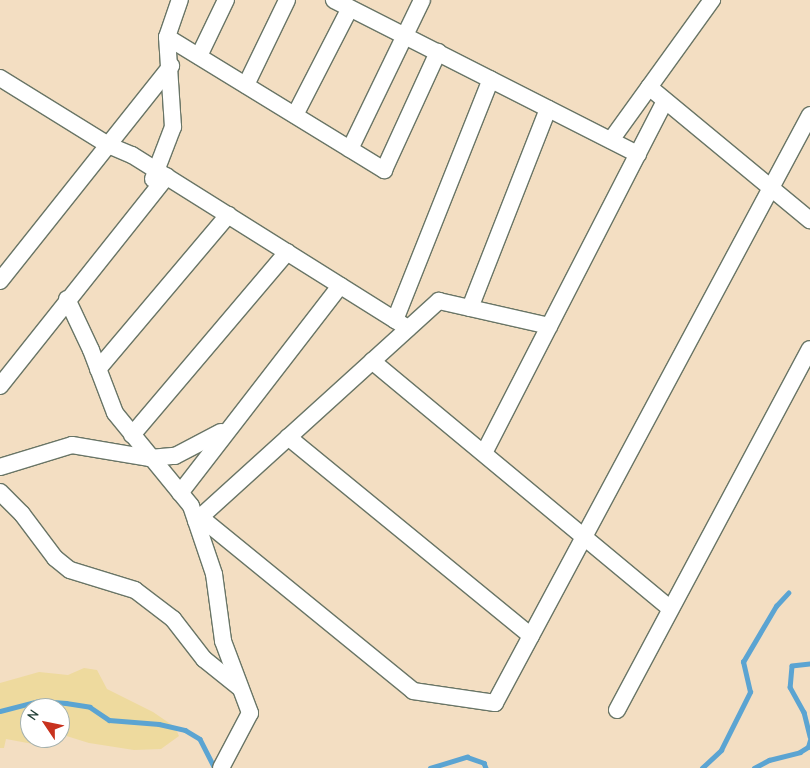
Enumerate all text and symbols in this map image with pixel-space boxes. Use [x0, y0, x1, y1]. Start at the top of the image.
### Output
north arrow [20, 698, 70, 748]
text: N [23, 706, 43, 723]

